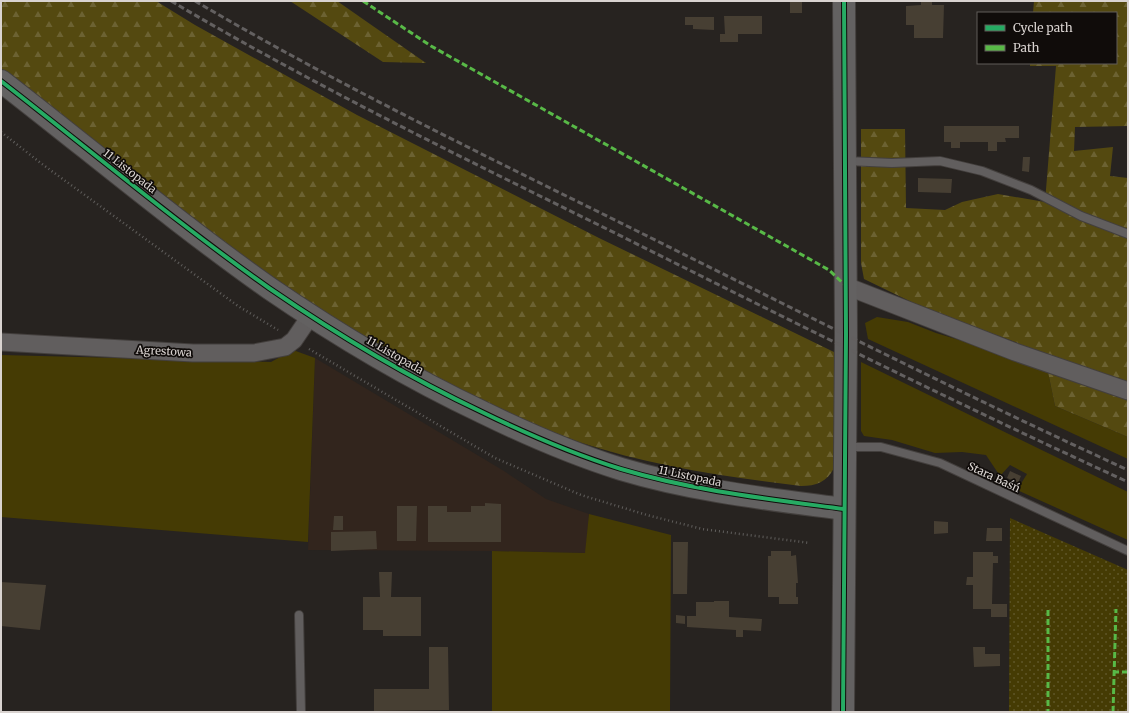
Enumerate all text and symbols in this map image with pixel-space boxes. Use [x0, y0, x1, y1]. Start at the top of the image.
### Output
legend [977, 12, 1117, 64]
text: Cycle path [1013, 20, 1073, 35]
text: Path [1013, 40, 1039, 55]
street label: 11 Listopada [101, 146, 160, 196]
street label: 11 Listopada [364, 333, 426, 377]
street label: Agrestowa [135, 342, 192, 359]
street label: Stara Baśń [966, 459, 1023, 496]
street label: 11 Listopada [657, 463, 723, 490]

